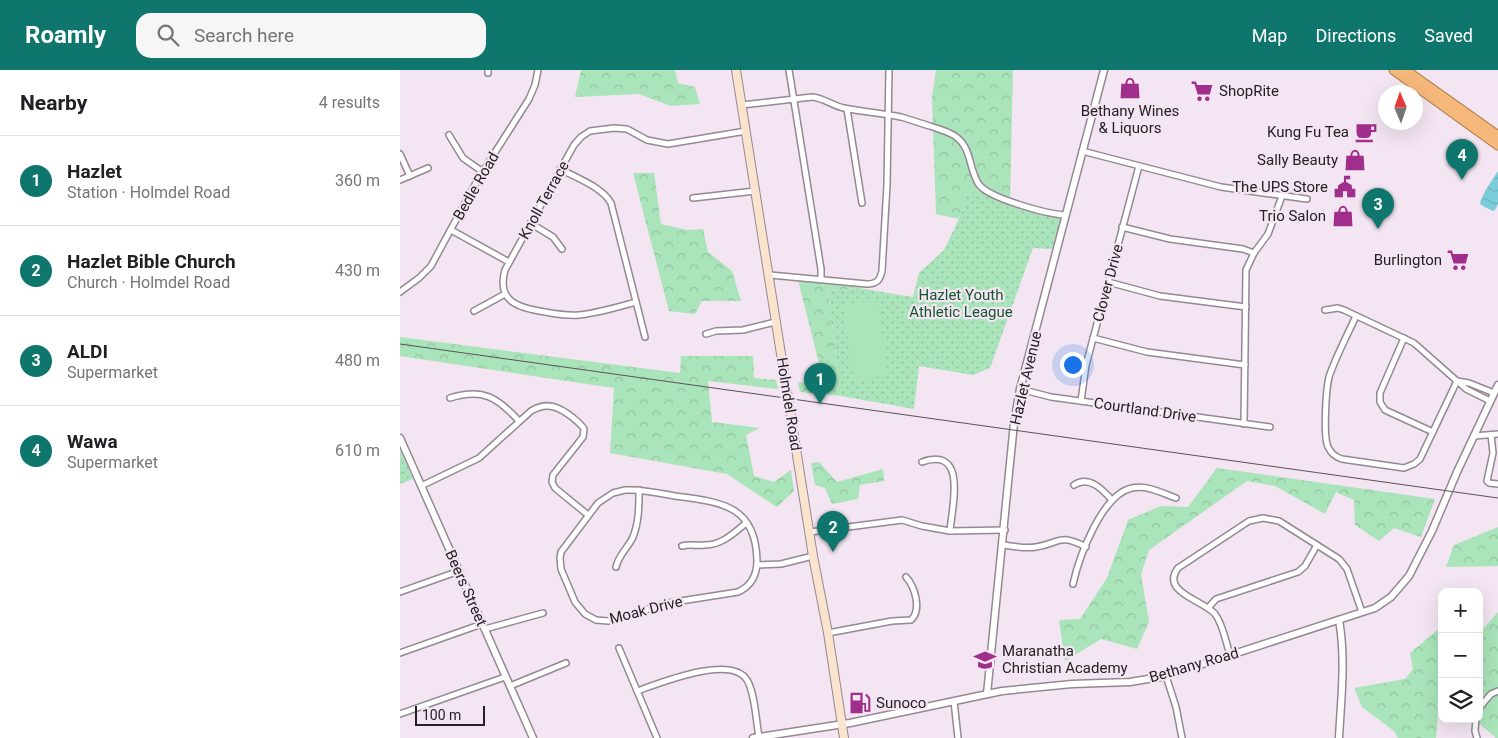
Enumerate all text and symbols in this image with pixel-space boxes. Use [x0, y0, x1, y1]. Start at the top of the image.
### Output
search box [136, 13, 486, 58]
text: Roamly [25, 21, 106, 49]
icon: search [154, 21, 182, 49]
text: Search here [194, 24, 294, 47]
text: Map [1252, 25, 1287, 46]
text: Directions [1315, 25, 1396, 46]
text: Saved [1424, 25, 1473, 46]
shop icon: Bethany Wines & Liquors [1117, 75, 1143, 101]
supermarket icon: ShopRite [1189, 78, 1215, 104]
place label: ShopRite [1219, 82, 1279, 100]
north arrow [1378, 85, 1423, 130]
text: Nearby [20, 91, 87, 115]
text: 4 results [319, 93, 380, 112]
place label: Bethany Wines & Liquors [1081, 102, 1179, 137]
cafe icon: Kung Fu Tea [1353, 119, 1379, 145]
place label: Kung Fu Tea [1267, 123, 1349, 141]
pin: 4 [1446, 139, 1478, 180]
shop icon: Sally Beauty [1342, 147, 1368, 173]
street label: Bedle Road [449, 149, 503, 223]
place label: Sally Beauty [1257, 151, 1338, 169]
street label: Knoll Terrace [515, 158, 573, 242]
text: Hazlet [67, 160, 122, 183]
text: 1 [31, 171, 41, 190]
text: 360 m [335, 171, 380, 190]
public building icon: The UPS Store [1332, 174, 1358, 200]
place label: The UPS Store [1232, 178, 1328, 196]
text: Station · Holmdel Road [67, 183, 230, 202]
pin: 3 [1362, 188, 1394, 229]
shop icon: Trio Salon [1330, 203, 1356, 229]
place label: Trio Salon [1259, 207, 1326, 225]
street label: Clover Drive [1089, 242, 1127, 324]
supermarket icon: Burlington [1445, 247, 1471, 273]
text: Hazlet Bible Church [67, 250, 236, 273]
place label: Burlington [1374, 251, 1442, 269]
text: 2 [31, 261, 41, 280]
text: 430 m [335, 261, 380, 280]
text: Church · Holmdel Road [67, 273, 230, 292]
park label: Hazlet Youth Athletic League [909, 286, 1013, 321]
street label: Hazlet Avenue [1006, 329, 1046, 427]
text: ALDI [67, 340, 108, 363]
text: 3 [31, 351, 41, 370]
text: 480 m [335, 351, 380, 370]
your location [1060, 352, 1086, 378]
street label: Holmdel Road [773, 356, 805, 452]
text: Supermarket [67, 363, 158, 382]
pin: 1 [804, 363, 836, 404]
street label: Courtland Drive [1093, 394, 1197, 426]
text: Wawa [67, 430, 118, 453]
text: 4 [31, 441, 41, 460]
text: 610 m [335, 441, 380, 460]
text: Supermarket [67, 453, 158, 472]
pin: 2 [817, 511, 849, 552]
street label: Beers Street [441, 547, 491, 629]
map controls [1438, 588, 1483, 723]
button: + [1438, 588, 1483, 633]
street label: Moak Drive [608, 592, 685, 628]
button: − [1438, 633, 1483, 678]
place label: Maranatha Christian Academy [1002, 642, 1128, 677]
street label: Bethany Road [1147, 644, 1241, 686]
school or university icon: Maranatha Christian Academy [972, 647, 998, 673]
button: layers [1438, 678, 1483, 723]
fuel station icon: Sunoco [847, 690, 873, 716]
place label: Sunoco [876, 694, 926, 712]
scale bar [415, 703, 485, 726]
text: 100 m [422, 707, 461, 723]

